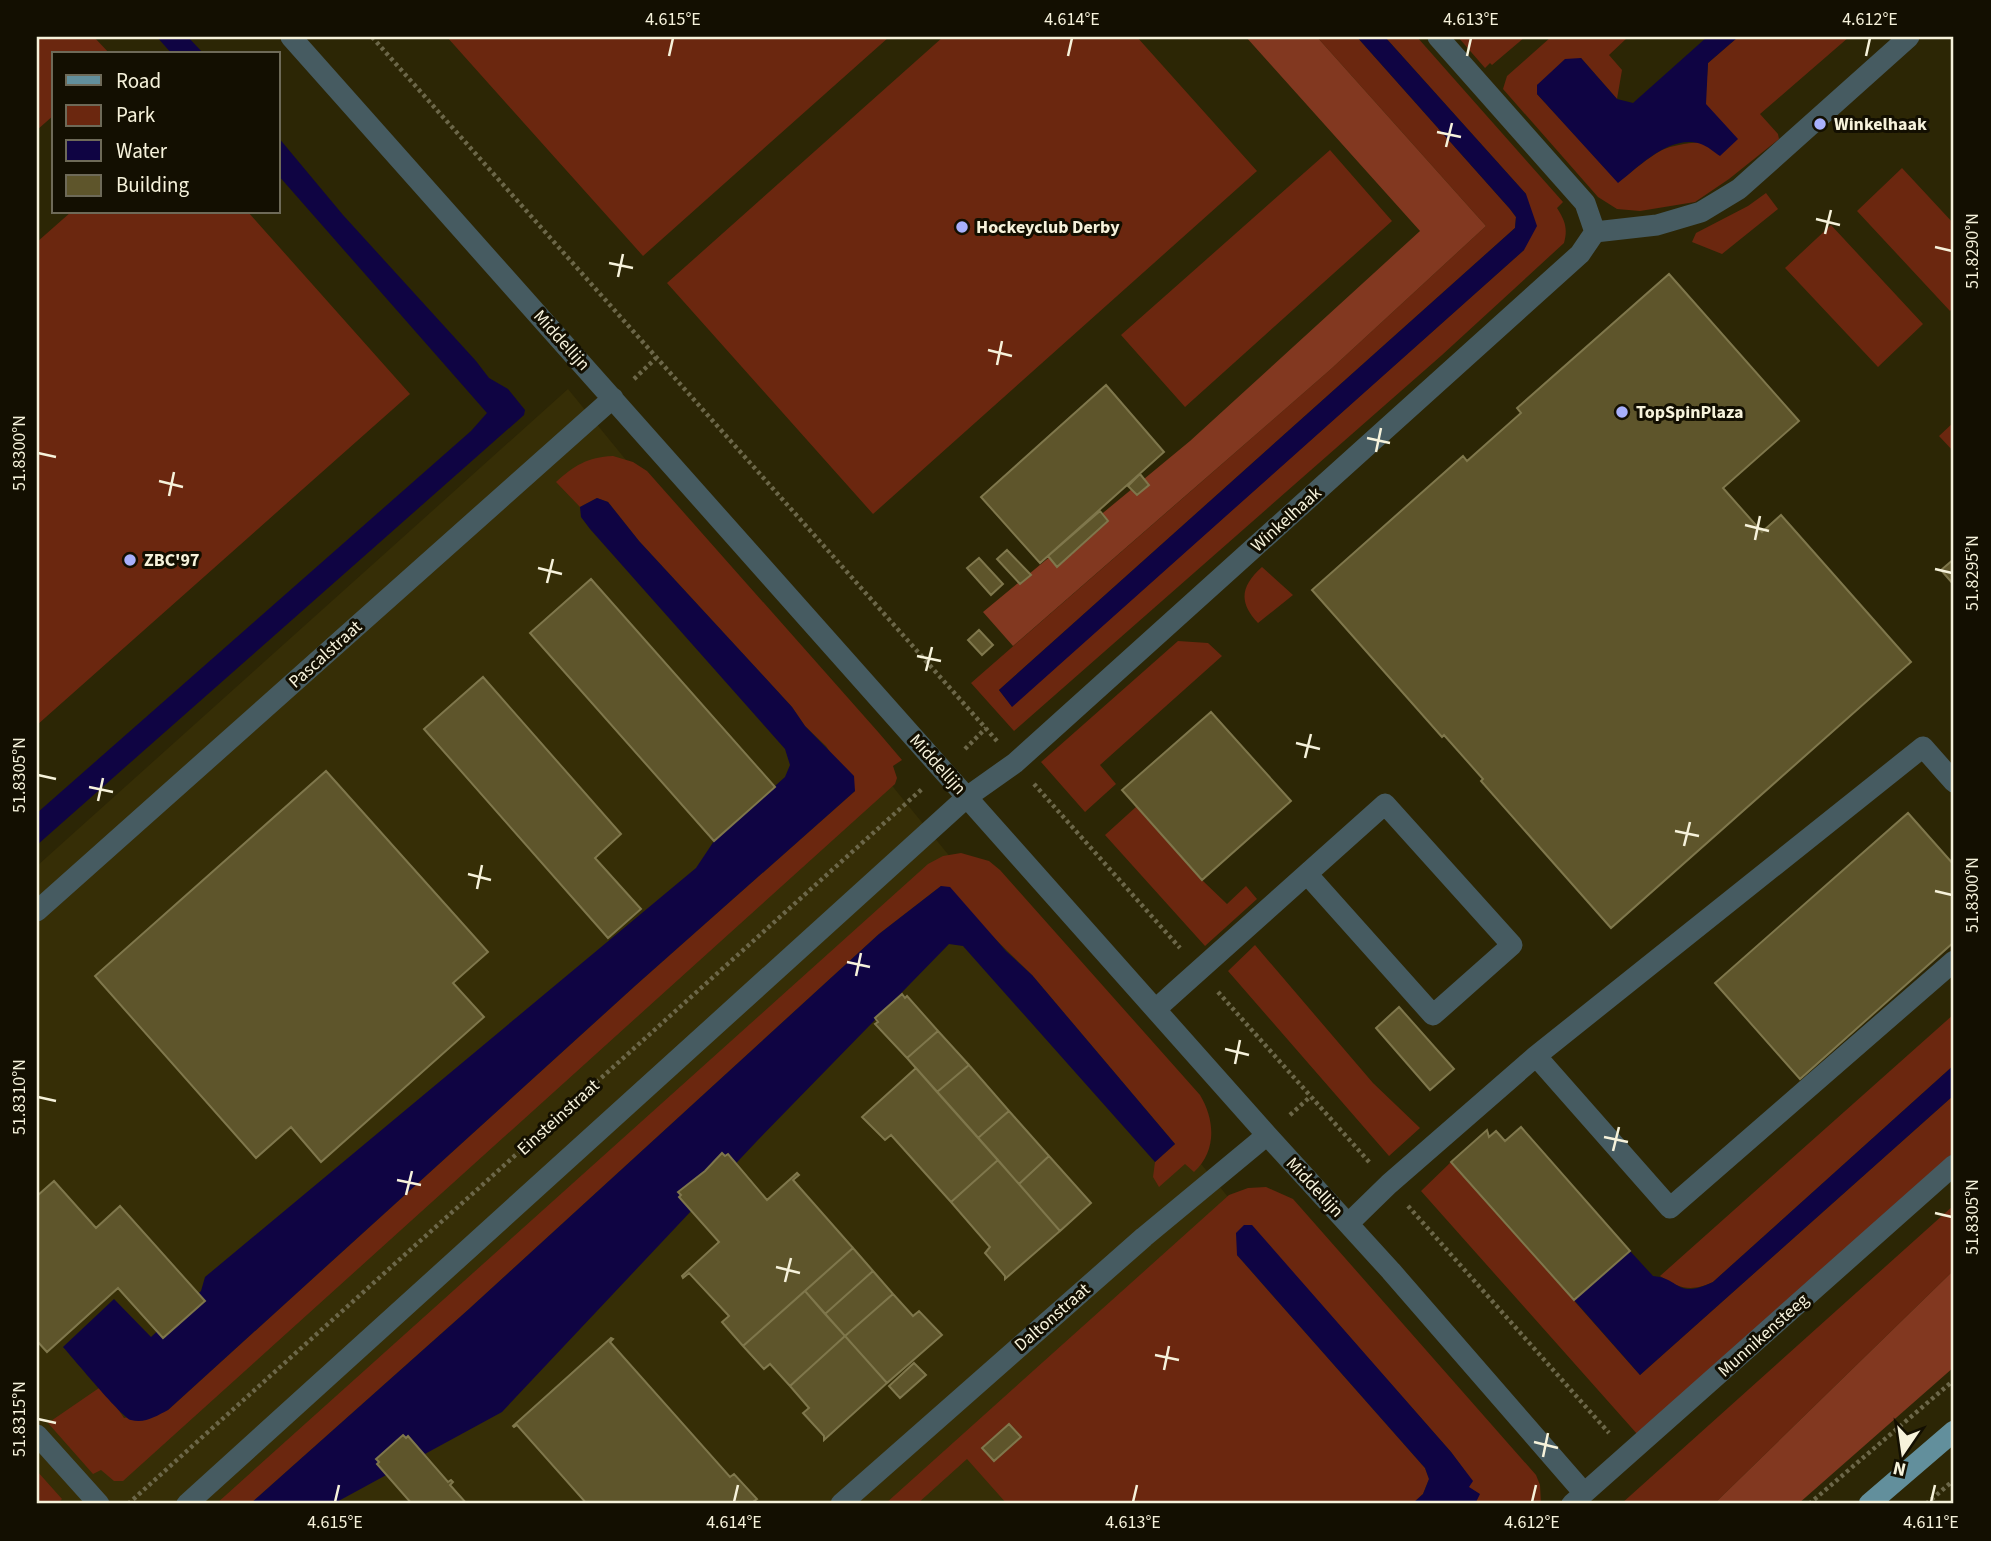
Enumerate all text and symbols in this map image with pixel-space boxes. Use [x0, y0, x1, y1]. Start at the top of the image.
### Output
text: 4.615°E [645, 7, 701, 32]
text: 4.614°E [1044, 7, 1100, 32]
text: 4.613°E [1443, 7, 1499, 32]
text: 4.612°E [1842, 7, 1898, 32]
legend [52, 52, 280, 214]
text: Road [116, 66, 161, 96]
text: Park [116, 100, 156, 130]
place label: Winkelhaak [1834, 112, 1927, 137]
marker: Winkelhaak [1812, 116, 1828, 132]
text: Water [116, 136, 168, 166]
text: Building [116, 170, 190, 200]
text: 51.8290°N [1960, 213, 1985, 289]
place label: Hockeyclub Derby [976, 215, 1120, 240]
marker: Hockeyclub Derby [954, 219, 970, 235]
street label: Middellijn [527, 304, 596, 376]
place label: TopSpinPlaza [1636, 400, 1743, 425]
marker: TopSpinPlaza [1614, 404, 1630, 420]
text: 51.8300°N [7, 415, 32, 491]
street label: Winkelhaak [1246, 481, 1327, 558]
text: 51.8295°N [1960, 535, 1985, 611]
place label: ZBC'97 [144, 548, 200, 573]
marker: ZBC'97 [122, 552, 138, 568]
street label: Pascalstraat [283, 615, 367, 694]
street label: Middellijn [903, 728, 972, 800]
text: 51.8305°N [7, 737, 32, 813]
text: 51.8300°N [1960, 857, 1985, 933]
text: 51.8310°N [7, 1059, 32, 1135]
street label: Einsteinstraat [512, 1074, 605, 1161]
street label: Middellijn [1280, 1152, 1349, 1223]
text: 51.8305°N [1960, 1179, 1985, 1255]
street label: Daltonstraat [1009, 1277, 1096, 1357]
street label: Munnikensteeg [1713, 1288, 1814, 1383]
text: 51.8315°N [7, 1381, 32, 1457]
north arrow [1868, 1418, 1938, 1488]
text: N [1890, 1454, 1909, 1483]
text: 4.615°E [307, 1510, 363, 1535]
text: 4.614°E [706, 1510, 762, 1535]
text: 4.613°E [1105, 1510, 1161, 1535]
text: 4.612°E [1504, 1510, 1560, 1535]
text: 4.611°E [1903, 1510, 1959, 1535]

